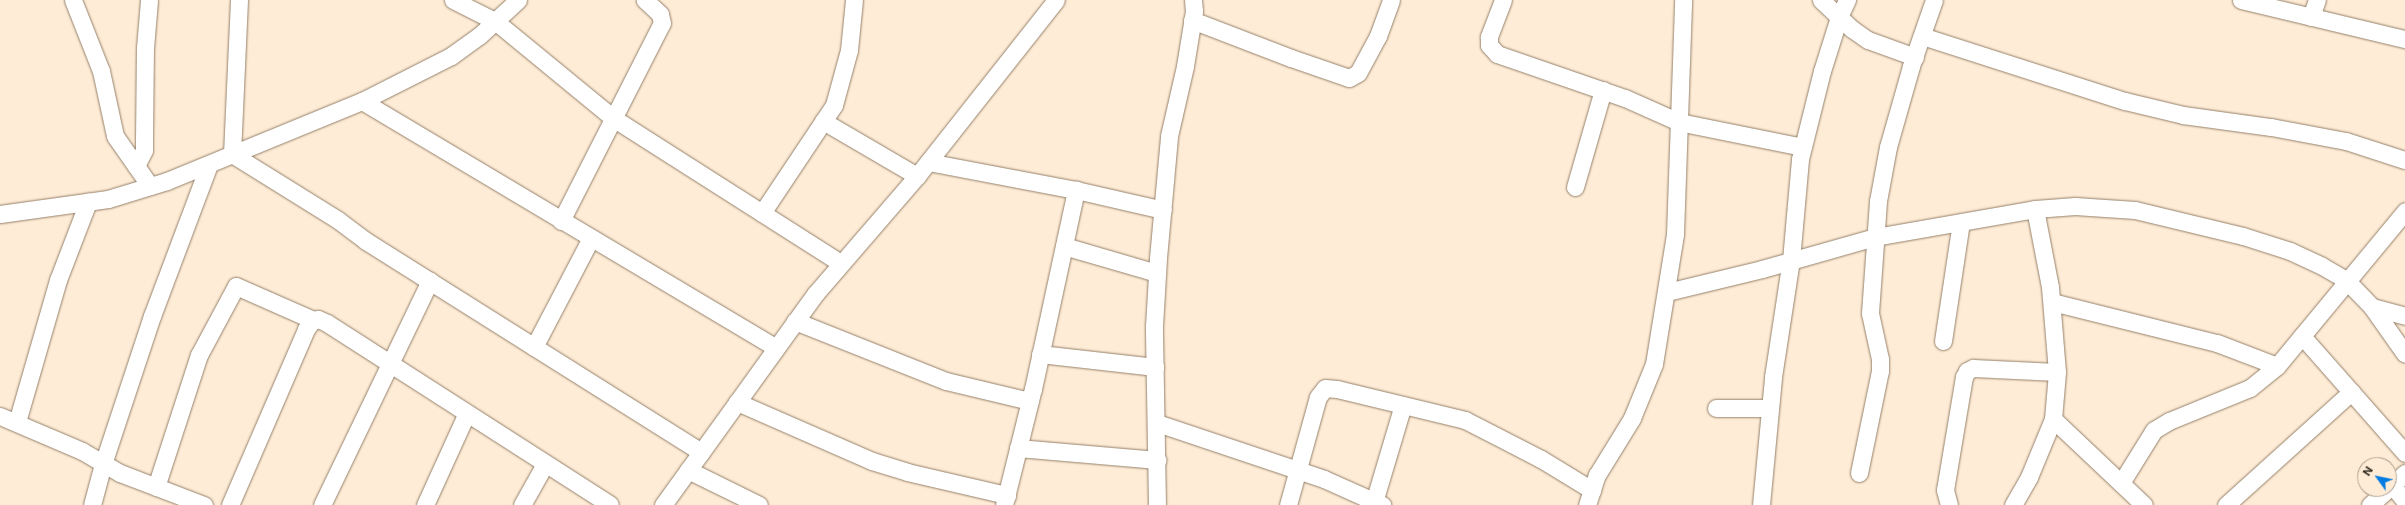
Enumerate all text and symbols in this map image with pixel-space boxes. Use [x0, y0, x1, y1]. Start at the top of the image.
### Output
north arrow [2357, 457, 2397, 497]
text: N [2360, 464, 2376, 478]

